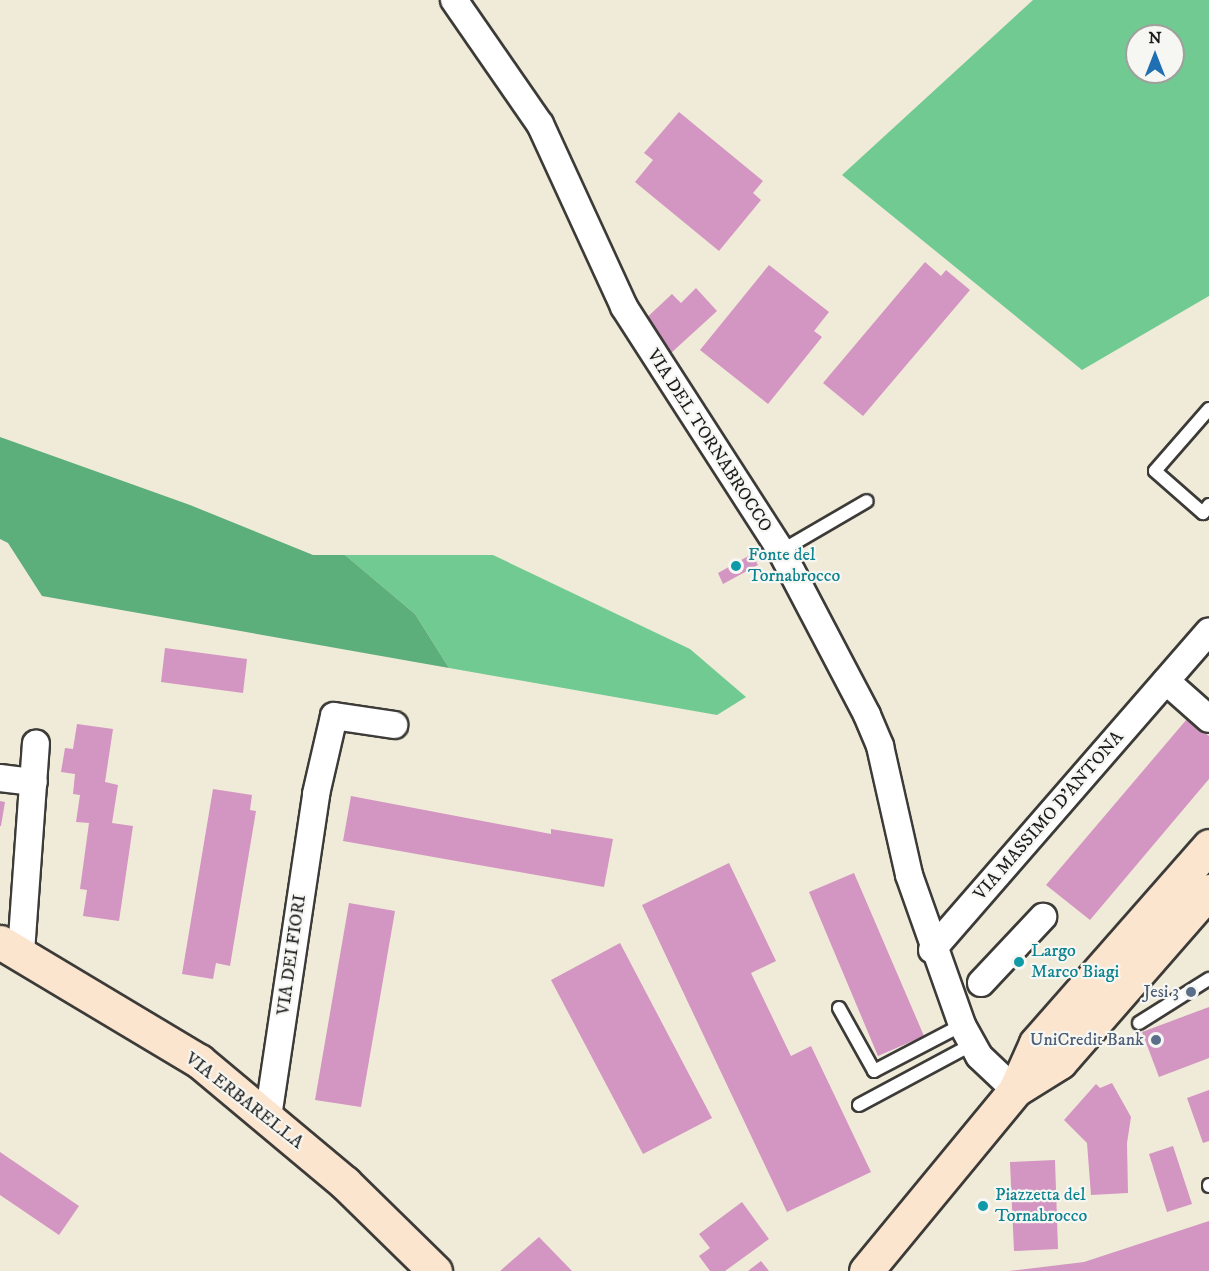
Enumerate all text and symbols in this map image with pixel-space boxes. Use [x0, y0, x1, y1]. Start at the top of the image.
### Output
north arrow [1125, 24, 1185, 84]
text: N [1148, 28, 1162, 48]
street label: VIA DEL TORNABROCCO [642, 346, 776, 536]
place label: Fonte del Tornabrocco [748, 545, 840, 588]
marker: Fonte del Tornabrocco [729, 559, 743, 573]
street label: VIA MASSIMO D'ANTONA [970, 727, 1128, 905]
street label: VIA DEI FIORI [273, 893, 311, 1017]
place label: Largo Marco Biagi [1031, 941, 1119, 984]
marker: Largo Marco Biagi [1012, 955, 1026, 969]
place label: Jesi 3 [1143, 981, 1179, 1003]
marker: Jesi 3 [1184, 985, 1198, 999]
place label: UniCredit Bank [1030, 1029, 1144, 1051]
marker: UniCredit Bank [1149, 1033, 1163, 1047]
street label: VIA ERBARELLA [181, 1048, 307, 1154]
place label: Piazzetta del Tornabrocco [995, 1185, 1087, 1228]
marker: Piazzetta del Tornabrocco [976, 1199, 990, 1213]

